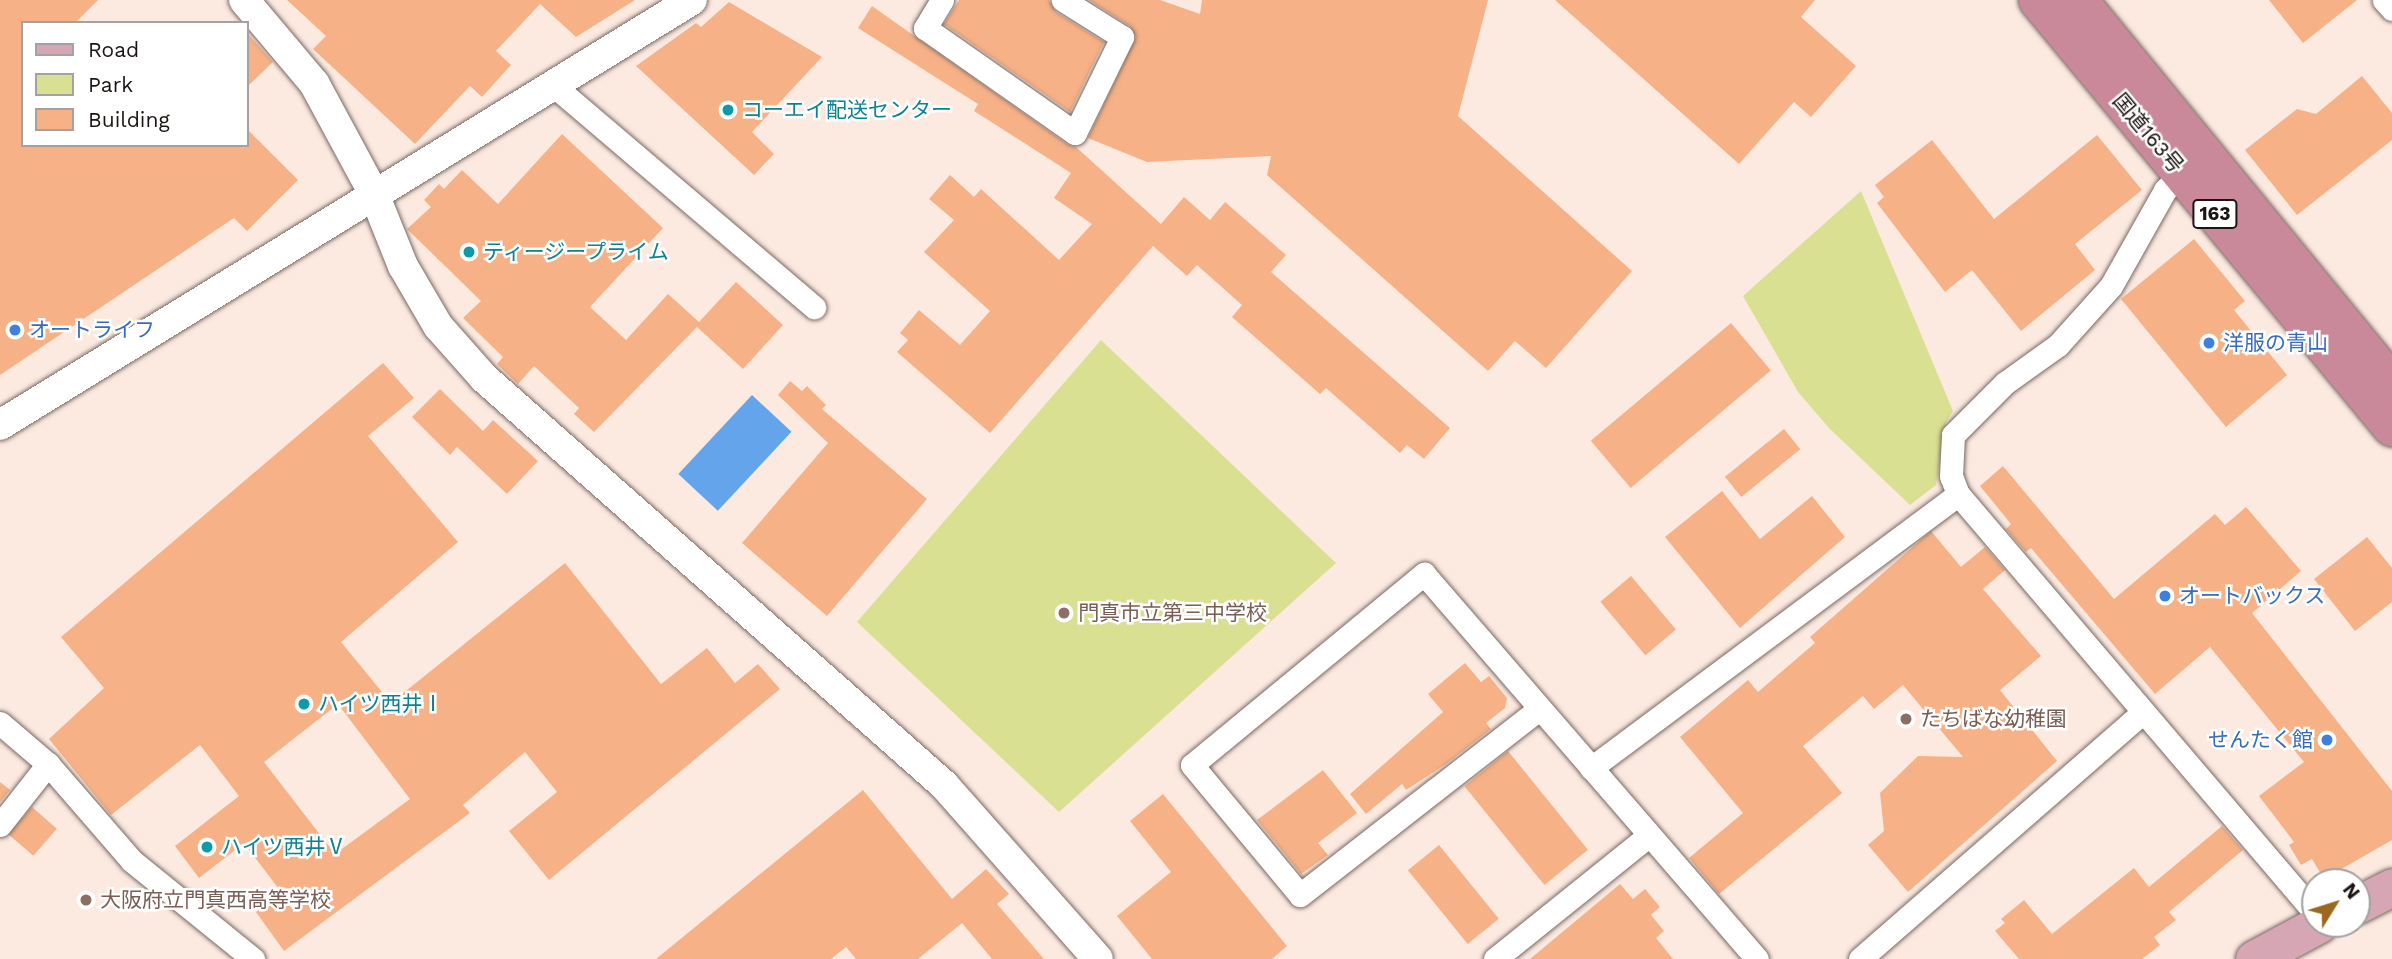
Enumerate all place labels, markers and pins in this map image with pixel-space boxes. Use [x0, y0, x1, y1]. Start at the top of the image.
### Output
place label: コーエイ配送センター [742, 97, 952, 123]
marker: コーエイ配送センター [720, 102, 736, 118]
place label: ティージープライム [483, 239, 672, 265]
marker: ティージープライム [461, 244, 477, 260]
place label: オートライフ [29, 317, 155, 343]
marker: オートライフ [7, 322, 23, 338]
place label: 洋服の青山 [2223, 330, 2328, 356]
marker: 洋服の青山 [2201, 335, 2217, 351]
place label: オートバックス [2179, 583, 2326, 609]
marker: オートバックス [2157, 588, 2173, 604]
place label: 門真市立第三中学校 [1078, 600, 1267, 626]
marker: 門真市立第三中学校 [1056, 605, 1072, 621]
place label: ハイツ西井Ⅰ [318, 691, 444, 717]
marker: ハイツ西井Ⅰ [296, 696, 312, 712]
place label: たちばな幼稚園 [1920, 706, 2067, 732]
marker: たちばな幼稚園 [1898, 711, 1914, 727]
place label: せんたく館 [2208, 727, 2313, 753]
marker: せんたく館 [2319, 732, 2335, 748]
place label: ハイツ西井Ⅴ [221, 834, 347, 860]
marker: ハイツ西井Ⅴ [199, 839, 215, 855]
place label: 大阪府立門真西高等学校 [100, 887, 331, 913]
marker: 大阪府立門真西高等学校 [78, 892, 94, 908]

